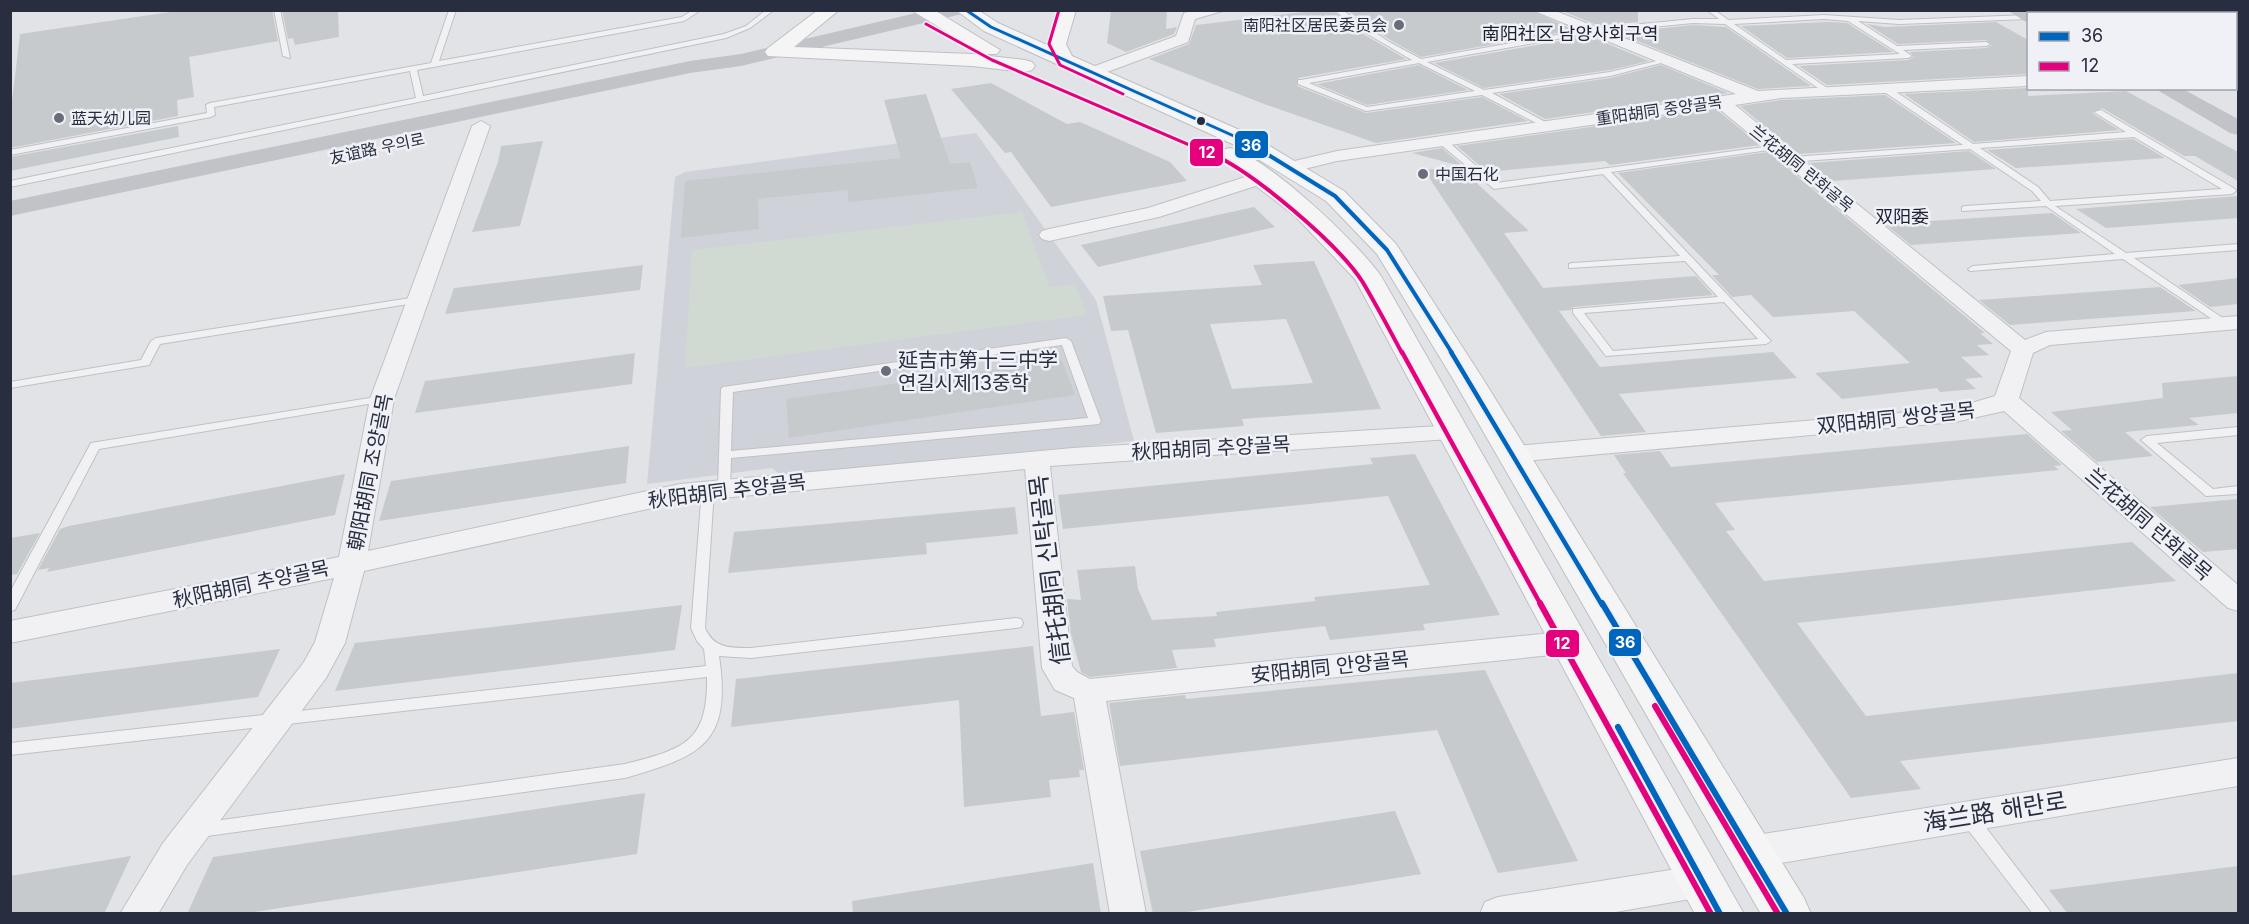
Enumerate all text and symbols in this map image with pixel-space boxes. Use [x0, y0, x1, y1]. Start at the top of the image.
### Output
legend [2027, 12, 2237, 90]
place label: 南阳社区居民委员会 [1243, 15, 1387, 35]
marker: 南阳社区居民委员会 [1392, 18, 1406, 32]
district label: 南阳社区 남양사회구역 [1482, 23, 1658, 44]
text: 36 [2081, 25, 2103, 46]
text: 12 [2081, 55, 2099, 76]
street label: 重阳胡同 중양골목 [1595, 91, 1724, 129]
place label: 蓝天幼儿园 [71, 108, 151, 128]
marker: 蓝天幼儿园 [52, 111, 66, 125]
unlabelled marker [1195, 115, 1207, 127]
street label: 兰花胡同 란화골목 [1746, 120, 1858, 216]
street label: 友谊路 우의로 [328, 128, 427, 168]
line badge: 36 [1234, 130, 1269, 159]
text: 36 [1241, 135, 1261, 155]
line badge: 12 [1189, 138, 1224, 167]
text: 12 [1199, 142, 1215, 162]
place label: 中国石化 [1435, 164, 1499, 184]
marker: 中国石化 [1416, 167, 1430, 181]
district label: 双阳委 [1875, 206, 1929, 227]
place label: 延吉市第十三中学 연길시제13중학 [898, 348, 1058, 395]
marker: 延吉市第十三中学 연길시제13중학 [879, 364, 893, 378]
street label: 朝阳胡同 조양골목 [343, 392, 397, 552]
street label: 双阳胡同 쌍양골목 [1816, 398, 1976, 438]
street label: 秋阳胡同 추양골목 [1131, 432, 1291, 464]
street label: 兰花胡同 란화골목 [2081, 463, 2217, 585]
street label: 秋阳胡同 추양골목 [647, 469, 807, 513]
street label: 信托胡同 신탁골목 [1023, 473, 1076, 667]
street label: 秋阳胡同 추양골목 [171, 556, 331, 612]
line badge: 36 [1608, 628, 1642, 657]
line badge: 12 [1545, 629, 1580, 658]
text: 36 [1615, 632, 1635, 652]
text: 12 [1554, 633, 1570, 653]
street label: 安阳胡同 안양골목 [1250, 647, 1410, 687]
street label: 海兰路 해란로 [1921, 786, 2069, 837]

